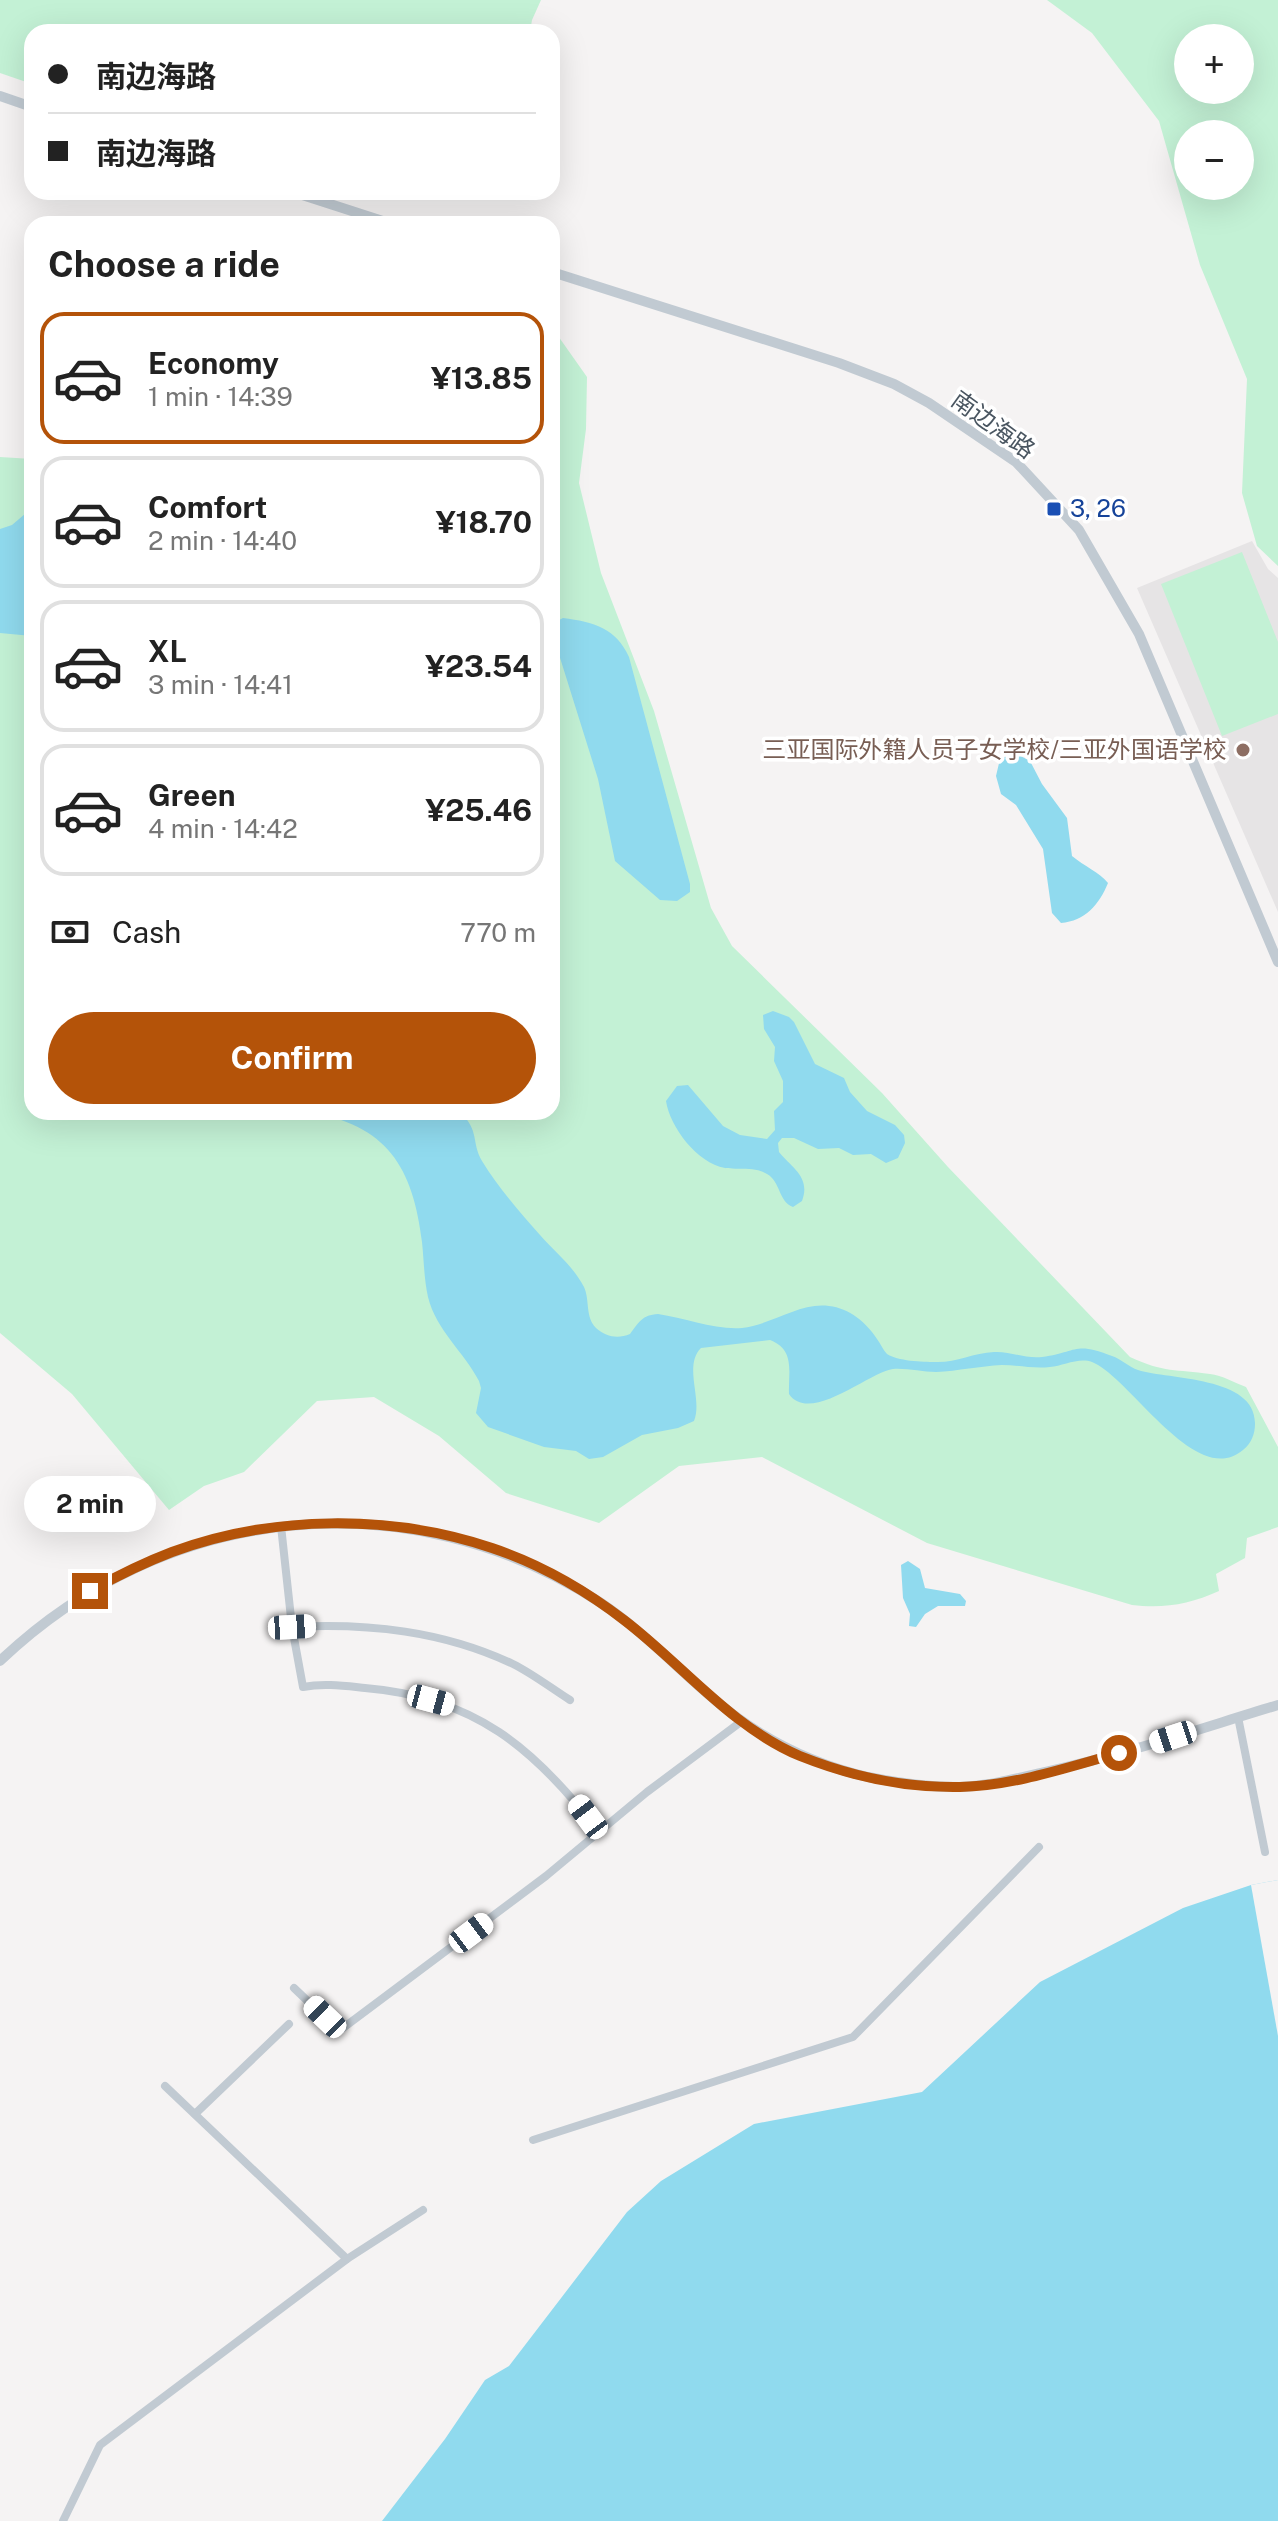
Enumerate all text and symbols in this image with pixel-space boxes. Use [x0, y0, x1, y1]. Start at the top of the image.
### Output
map controls [1174, 24, 1254, 200]
button: + [1174, 24, 1254, 104]
text: 南边海路 [96, 58, 216, 94]
button: − [1174, 120, 1254, 200]
text: 南边海路 [96, 135, 216, 171]
text: Choose a ride [48, 243, 280, 285]
icon: car [52, 342, 124, 414]
text: Economy [148, 345, 279, 381]
text: ¥13.85 [431, 360, 532, 396]
text: 1 min · 14:39 [148, 381, 293, 412]
street label: 南边海路 [947, 385, 1041, 464]
icon: car [52, 486, 124, 558]
text: Comfort [148, 489, 267, 525]
place label: 3, 26 [1070, 494, 1126, 522]
marker: 3, 26 [1045, 500, 1063, 518]
text: ¥18.70 [436, 504, 532, 540]
text: 2 min · 14:40 [148, 525, 297, 556]
icon: car [52, 630, 124, 702]
text: XL [148, 633, 187, 669]
text: ¥23.54 [425, 648, 532, 684]
text: 3 min · 14:41 [148, 669, 293, 700]
place label: 三亚国际外籍人员子女学校/三亚外国语学校 [763, 735, 1227, 763]
marker: 三亚国际外籍人员子女学校/三亚外国语学校 [1234, 741, 1252, 759]
icon: car [52, 774, 124, 846]
text: Green [148, 777, 235, 813]
text: ¥25.46 [425, 792, 532, 828]
text: 4 min · 14:42 [148, 813, 298, 844]
icon: cash [48, 910, 92, 954]
text: Cash [112, 914, 181, 950]
text: 770 m [460, 917, 536, 948]
button: Confirm [48, 1012, 536, 1104]
callout: 2 min [24, 1475, 156, 1531]
text: 2 min [56, 1488, 124, 1519]
route end [72, 1573, 108, 1609]
car [267, 1614, 317, 1640]
car [405, 1682, 457, 1718]
car [1146, 1718, 1200, 1756]
route start [1101, 1735, 1137, 1771]
car [564, 1791, 612, 1843]
car [445, 1909, 497, 1957]
car [299, 1992, 351, 2042]

